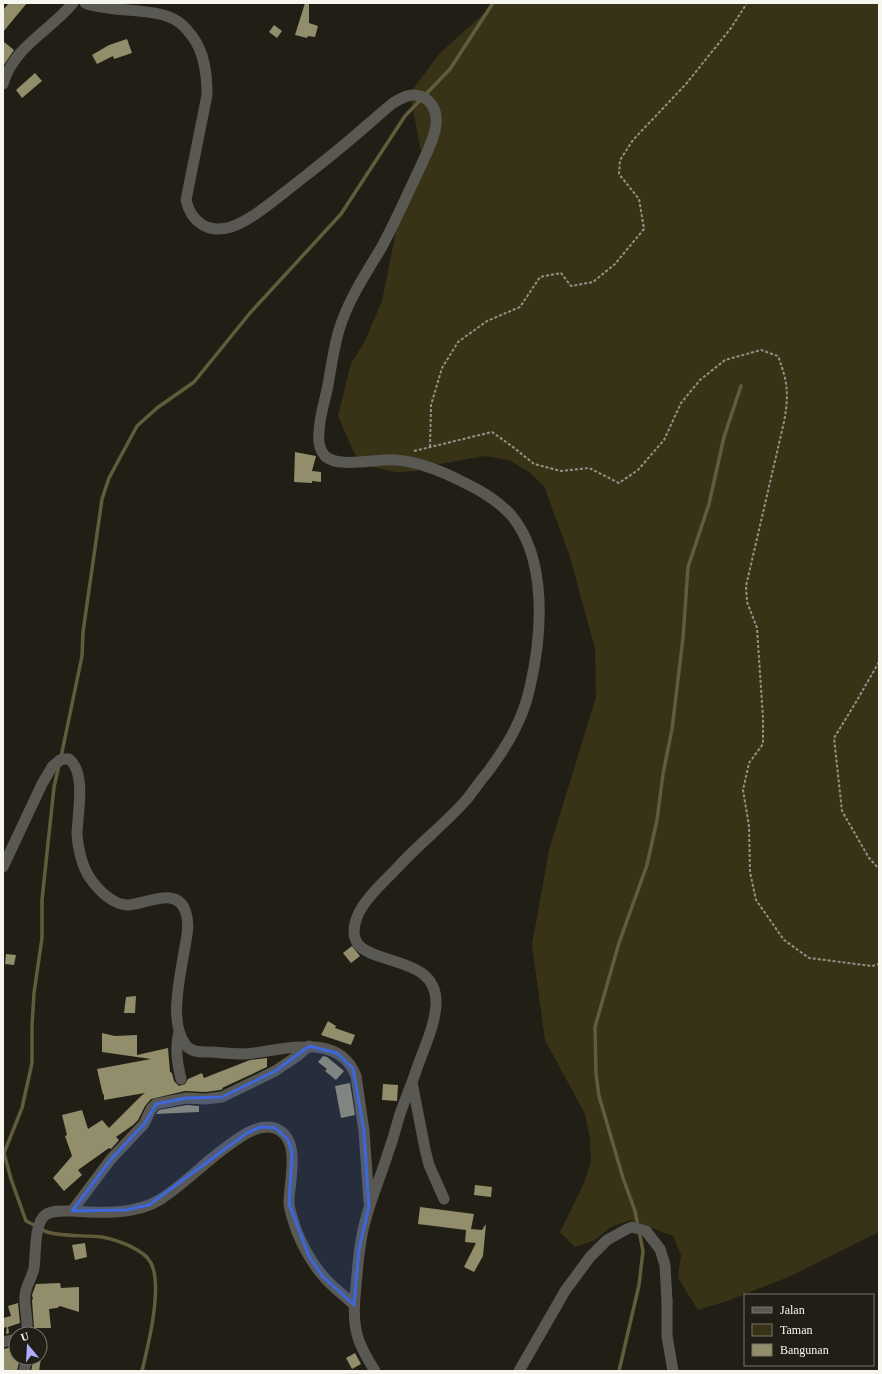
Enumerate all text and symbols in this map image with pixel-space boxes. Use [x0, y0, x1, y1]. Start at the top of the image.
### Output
legend [744, 1294, 874, 1366]
text: Jalan [780, 1303, 805, 1317]
text: Taman [780, 1323, 812, 1337]
north arrow [8, 1326, 48, 1366]
text: U [19, 1330, 31, 1343]
text: Bangunan [780, 1343, 829, 1357]

